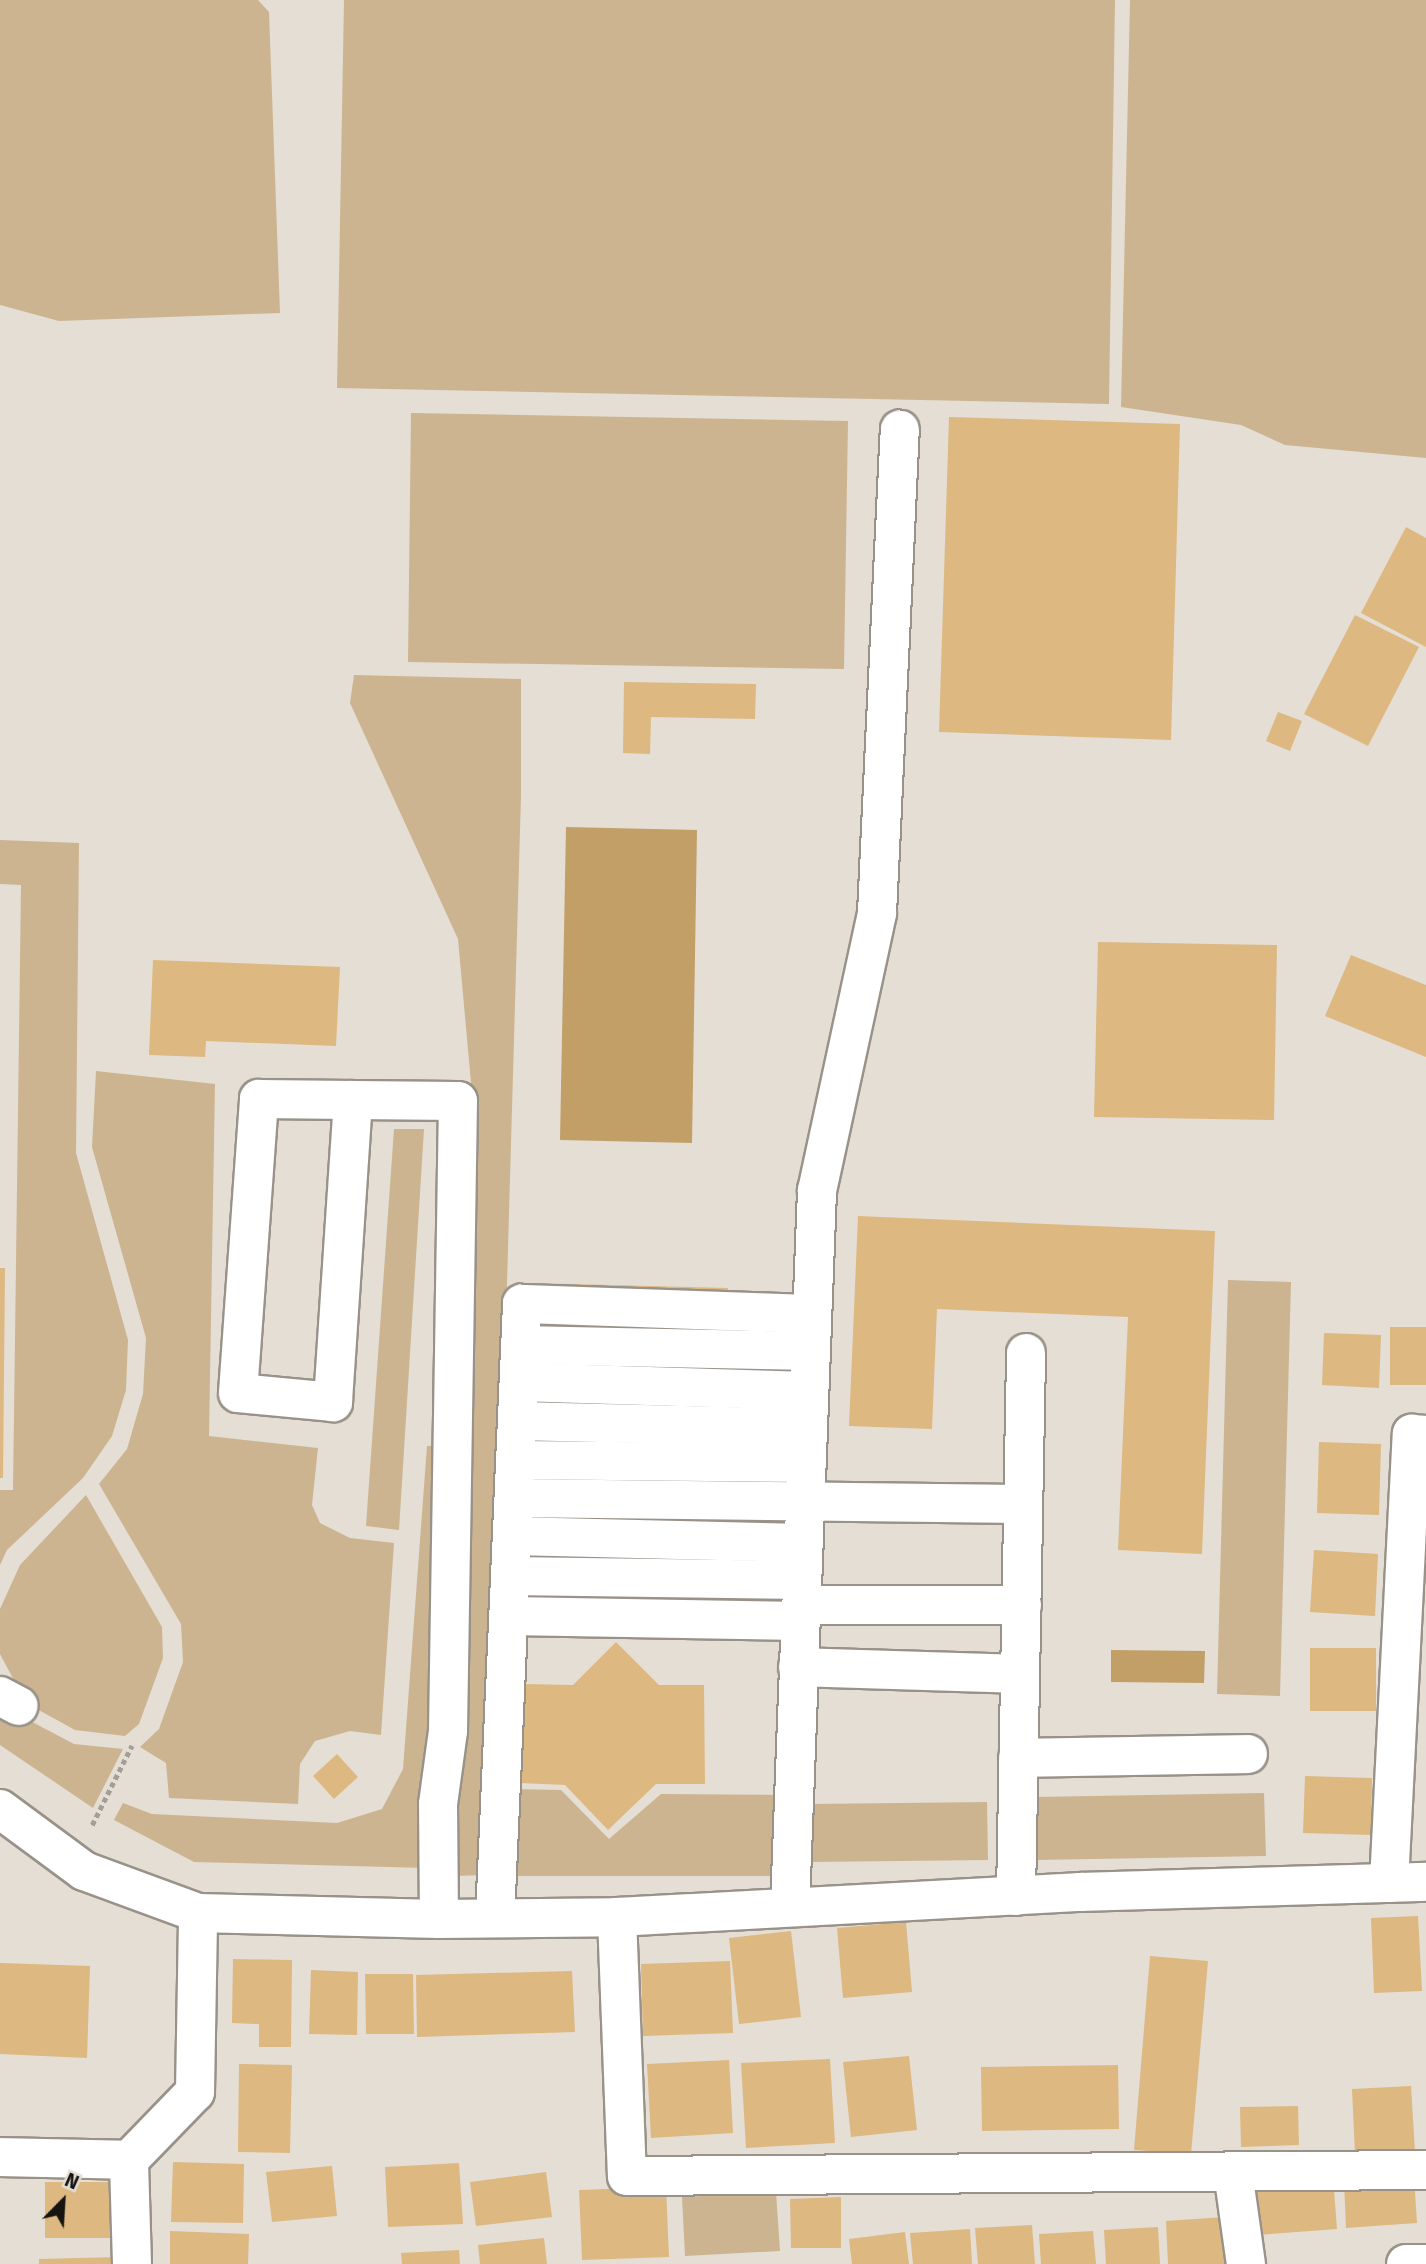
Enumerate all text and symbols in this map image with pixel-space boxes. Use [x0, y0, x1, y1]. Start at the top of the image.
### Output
north arrow [28, 2166, 98, 2236]
text: N [61, 2168, 82, 2194]

